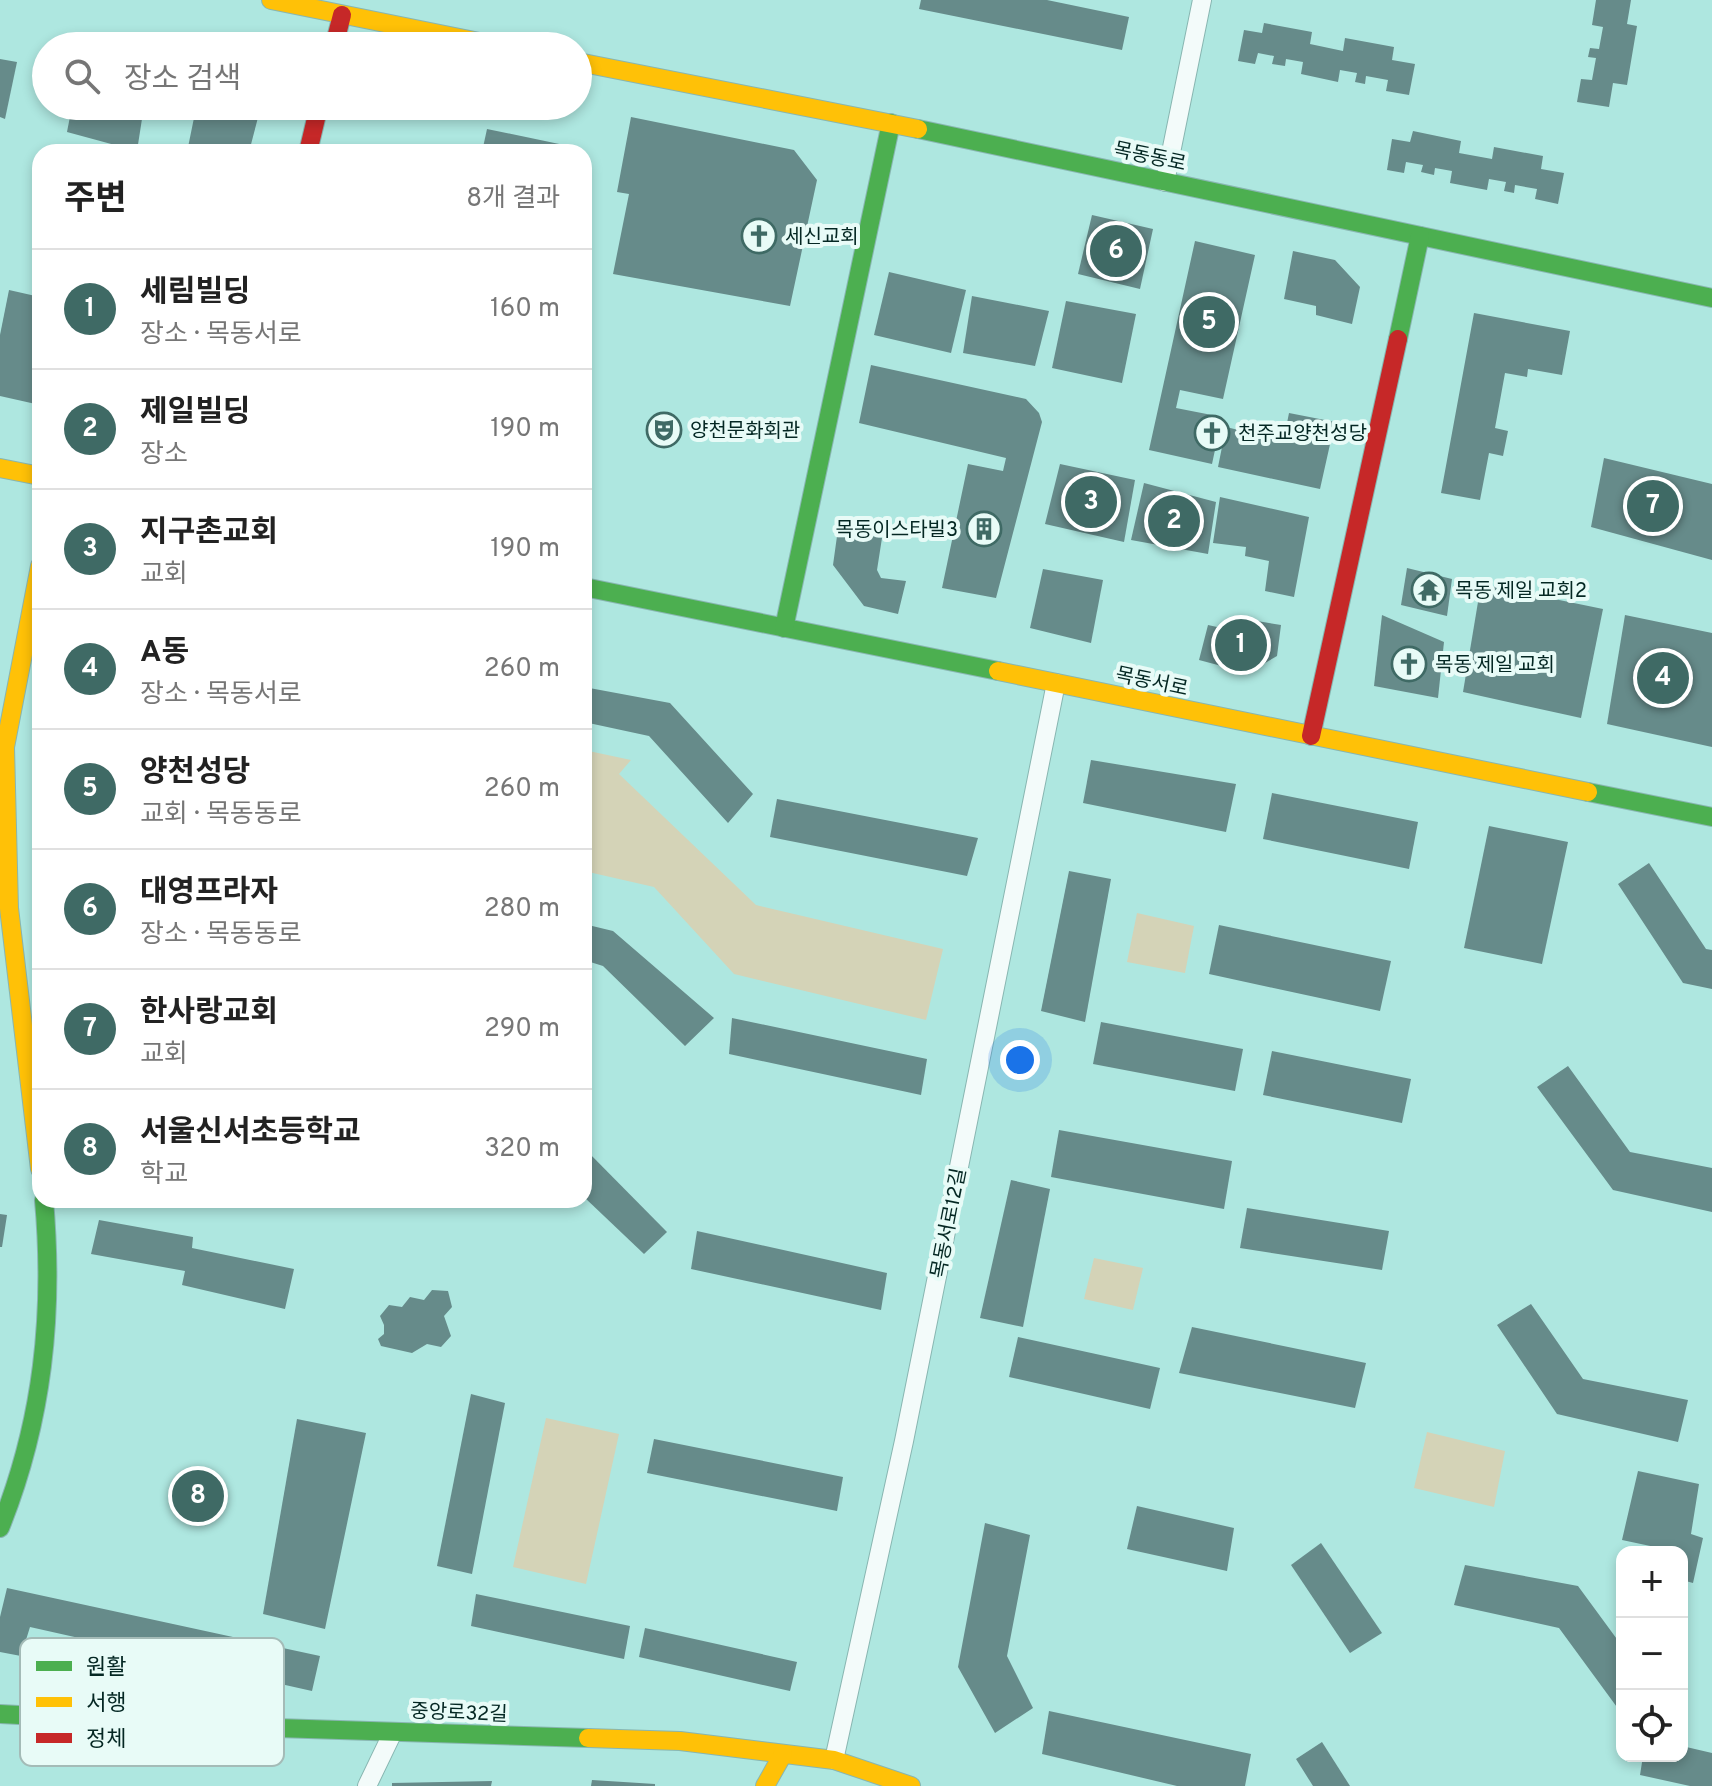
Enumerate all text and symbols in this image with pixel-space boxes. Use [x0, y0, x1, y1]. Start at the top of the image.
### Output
search box [32, 32, 592, 120]
icon: search [60, 54, 104, 98]
text: 장소 검색 [124, 62, 241, 99]
street label: 목동동로 [1111, 138, 1188, 178]
text: 주변 [64, 179, 127, 222]
text: 8개 결과 [466, 183, 560, 216]
church icon: 세신교회 [740, 217, 778, 255]
pin: 6 [1090, 221, 1142, 281]
place label: 세신교회 [785, 225, 859, 251]
text: 세림빌딩 [140, 275, 250, 312]
pin: 5 [1183, 292, 1235, 352]
text: 1 [85, 293, 95, 326]
text: 160 m [490, 293, 560, 326]
text: 장소 · 목동서로 [140, 319, 302, 352]
text: 제일빌딩 [140, 395, 250, 432]
theatre icon: 양천문화회관 [645, 411, 683, 449]
text: 2 [82, 413, 98, 446]
text: 190 m [490, 413, 560, 446]
church icon: 천주교양천성당 [1193, 414, 1231, 452]
place label: 양천문화회관 [690, 419, 800, 445]
place label: 천주교양천성당 [1238, 422, 1367, 448]
text: 장소 [140, 439, 188, 472]
pin: 3 [1065, 472, 1117, 532]
pin: 7 [1627, 476, 1679, 536]
pin: 2 [1148, 491, 1200, 551]
building icon: 목동이스타빌3 [965, 510, 1003, 548]
text: 지구촌교회 [140, 515, 278, 552]
place label: 목동이스타빌3 [836, 518, 958, 544]
text: 3 [82, 533, 98, 566]
text: 190 m [490, 533, 560, 566]
text: 교회 [140, 559, 188, 592]
temple icon: 목동 제일 교회2 [1410, 571, 1448, 609]
place label: 목동 제일 교회2 [1455, 579, 1587, 605]
pin: 1 [1215, 615, 1267, 675]
text: A동 [140, 635, 189, 672]
church icon: 목동 제일 교회 [1390, 645, 1428, 683]
pin: 4 [1637, 648, 1689, 708]
text: 4 [82, 653, 98, 686]
text: 260 m [484, 653, 560, 686]
place label: 목동 제일 교회 [1435, 653, 1555, 679]
street label: 목동서로 [1113, 663, 1190, 703]
text: 장소 · 목동서로 [140, 679, 302, 712]
text: 양천성당 [140, 755, 250, 792]
text: 5 [82, 773, 98, 806]
text: 260 m [484, 773, 560, 806]
text: 교회 · 목동동로 [140, 799, 302, 832]
text: 대영프라자 [140, 875, 278, 912]
text: 6 [82, 893, 98, 926]
text: 280 m [484, 893, 560, 926]
text: 장소 · 목동동로 [140, 919, 302, 952]
text: 한사랑교회 [140, 995, 278, 1032]
text: 7 [83, 1013, 97, 1046]
text: 290 m [484, 1013, 560, 1046]
text: 교회 [140, 1039, 188, 1072]
your location [1000, 1040, 1040, 1080]
text: 서울신서초등학교 [140, 1115, 361, 1152]
text: 8 [82, 1133, 98, 1166]
text: 320 m [484, 1133, 560, 1166]
text: 학교 [140, 1159, 188, 1192]
street label: 목동서로12길 [927, 1166, 973, 1281]
pin: 8 [172, 1466, 224, 1526]
map controls [1616, 1546, 1688, 1762]
button: + [1616, 1546, 1688, 1618]
button: − [1616, 1618, 1688, 1690]
legend [20, 1638, 284, 1766]
text: 원활 [86, 1655, 126, 1682]
button: locate [1616, 1690, 1688, 1762]
text: 서행 [86, 1691, 126, 1718]
street label: 중앙로32길 [410, 1699, 508, 1729]
text: 정체 [86, 1727, 126, 1754]

